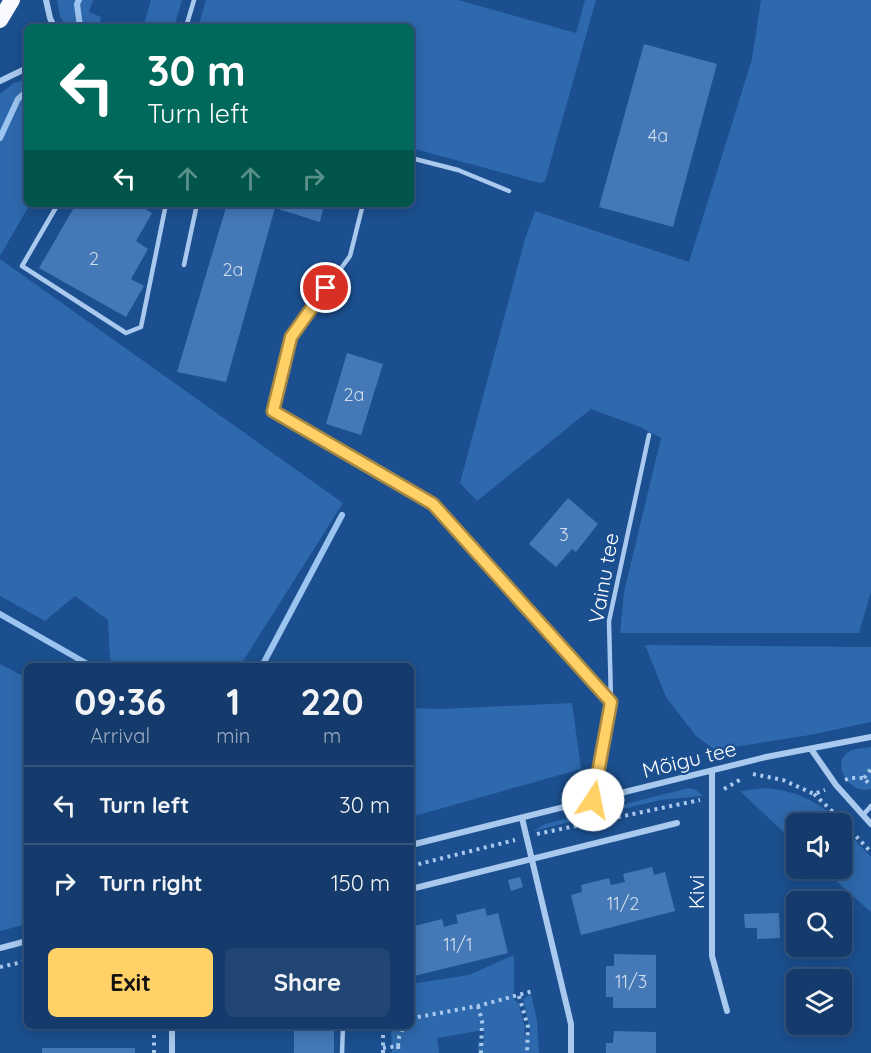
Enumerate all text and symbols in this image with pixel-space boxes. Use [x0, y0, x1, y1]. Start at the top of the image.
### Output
text: 30 m [147, 44, 246, 97]
icon: left [48, 48, 126, 126]
text: Turn left [147, 96, 249, 130]
house number: 4a [648, 124, 668, 147]
icon: left [108, 162, 141, 195]
icon: ahead [171, 162, 204, 195]
icon: ahead [234, 162, 267, 195]
icon: right [297, 162, 330, 195]
house number: 2 [89, 247, 99, 270]
house number: 2a [223, 258, 243, 281]
pin [300, 262, 351, 313]
icon: arrive [309, 271, 342, 304]
house number: 2a [344, 383, 364, 406]
house number: 3 [559, 523, 569, 546]
street label: Vainu tee [582, 531, 624, 625]
text: 09:36 [74, 679, 166, 724]
text: 1 [226, 679, 240, 724]
text: 220 [301, 679, 364, 724]
text: Arrival [90, 723, 150, 748]
text: min [216, 723, 250, 748]
text: m [323, 723, 341, 748]
street label: Mõigu tee [639, 735, 739, 783]
position arrow [561, 768, 625, 832]
icon: left [48, 789, 81, 822]
text: Turn left [99, 791, 189, 819]
text: 30 m [339, 791, 390, 819]
map controls [786, 813, 852, 1035]
button: sound [786, 813, 852, 879]
icon: right [48, 867, 81, 900]
text: Turn right [99, 869, 203, 897]
text: 150 m [331, 869, 390, 897]
street label: Kivi [683, 875, 709, 909]
button: search [786, 891, 852, 957]
house number: 11/2 [607, 892, 639, 915]
house number: 11/1 [443, 933, 473, 956]
button: Exit [48, 948, 213, 1017]
button: Share [225, 948, 390, 1017]
button: layers [786, 969, 852, 1035]
house number: 11/3 [615, 970, 647, 993]

